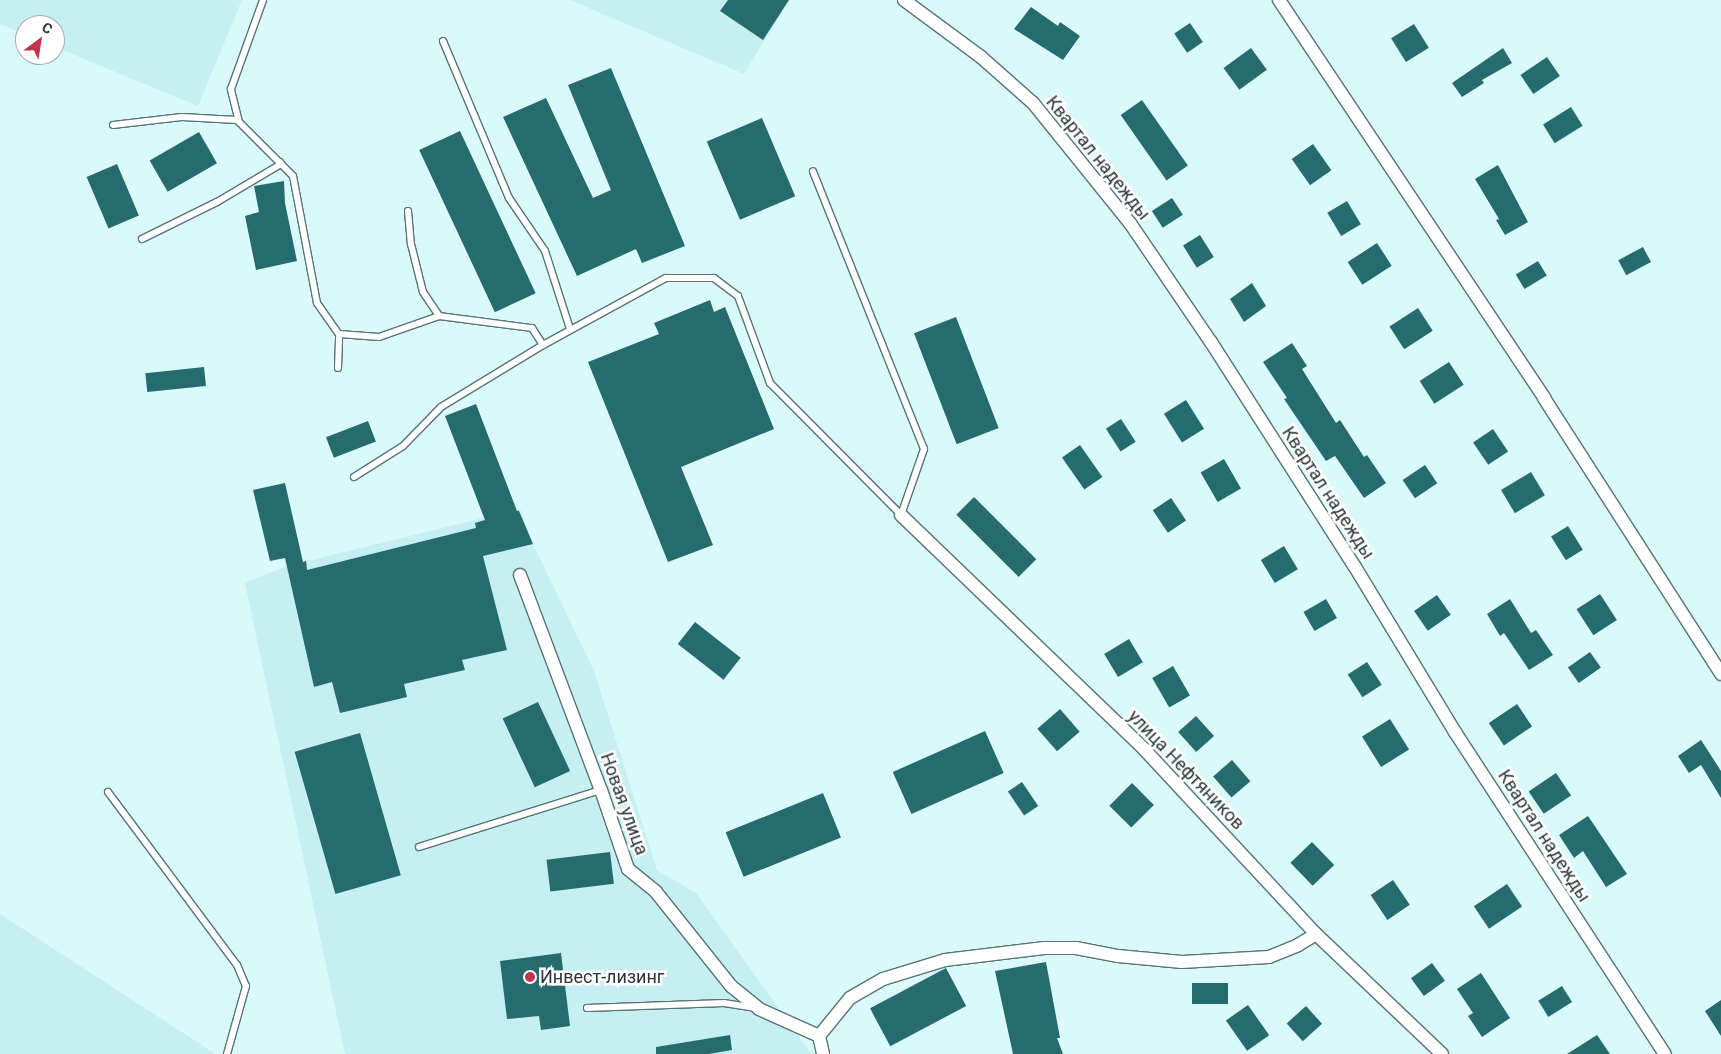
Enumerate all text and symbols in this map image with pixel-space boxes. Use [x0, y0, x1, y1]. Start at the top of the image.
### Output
north arrow [15, 15, 65, 65]
text: С [39, 19, 55, 37]
street label: Квартал надежды [1041, 92, 1155, 224]
street label: Квартал надежды [1277, 423, 1379, 563]
street label: улица Нефтяников [1123, 706, 1249, 834]
street label: Новая улица [596, 750, 652, 858]
street label: Квартал надежды [1493, 766, 1595, 906]
place label: Инвест-лизинг [540, 966, 664, 988]
marker: Инвест-лизинг [524, 971, 536, 983]

